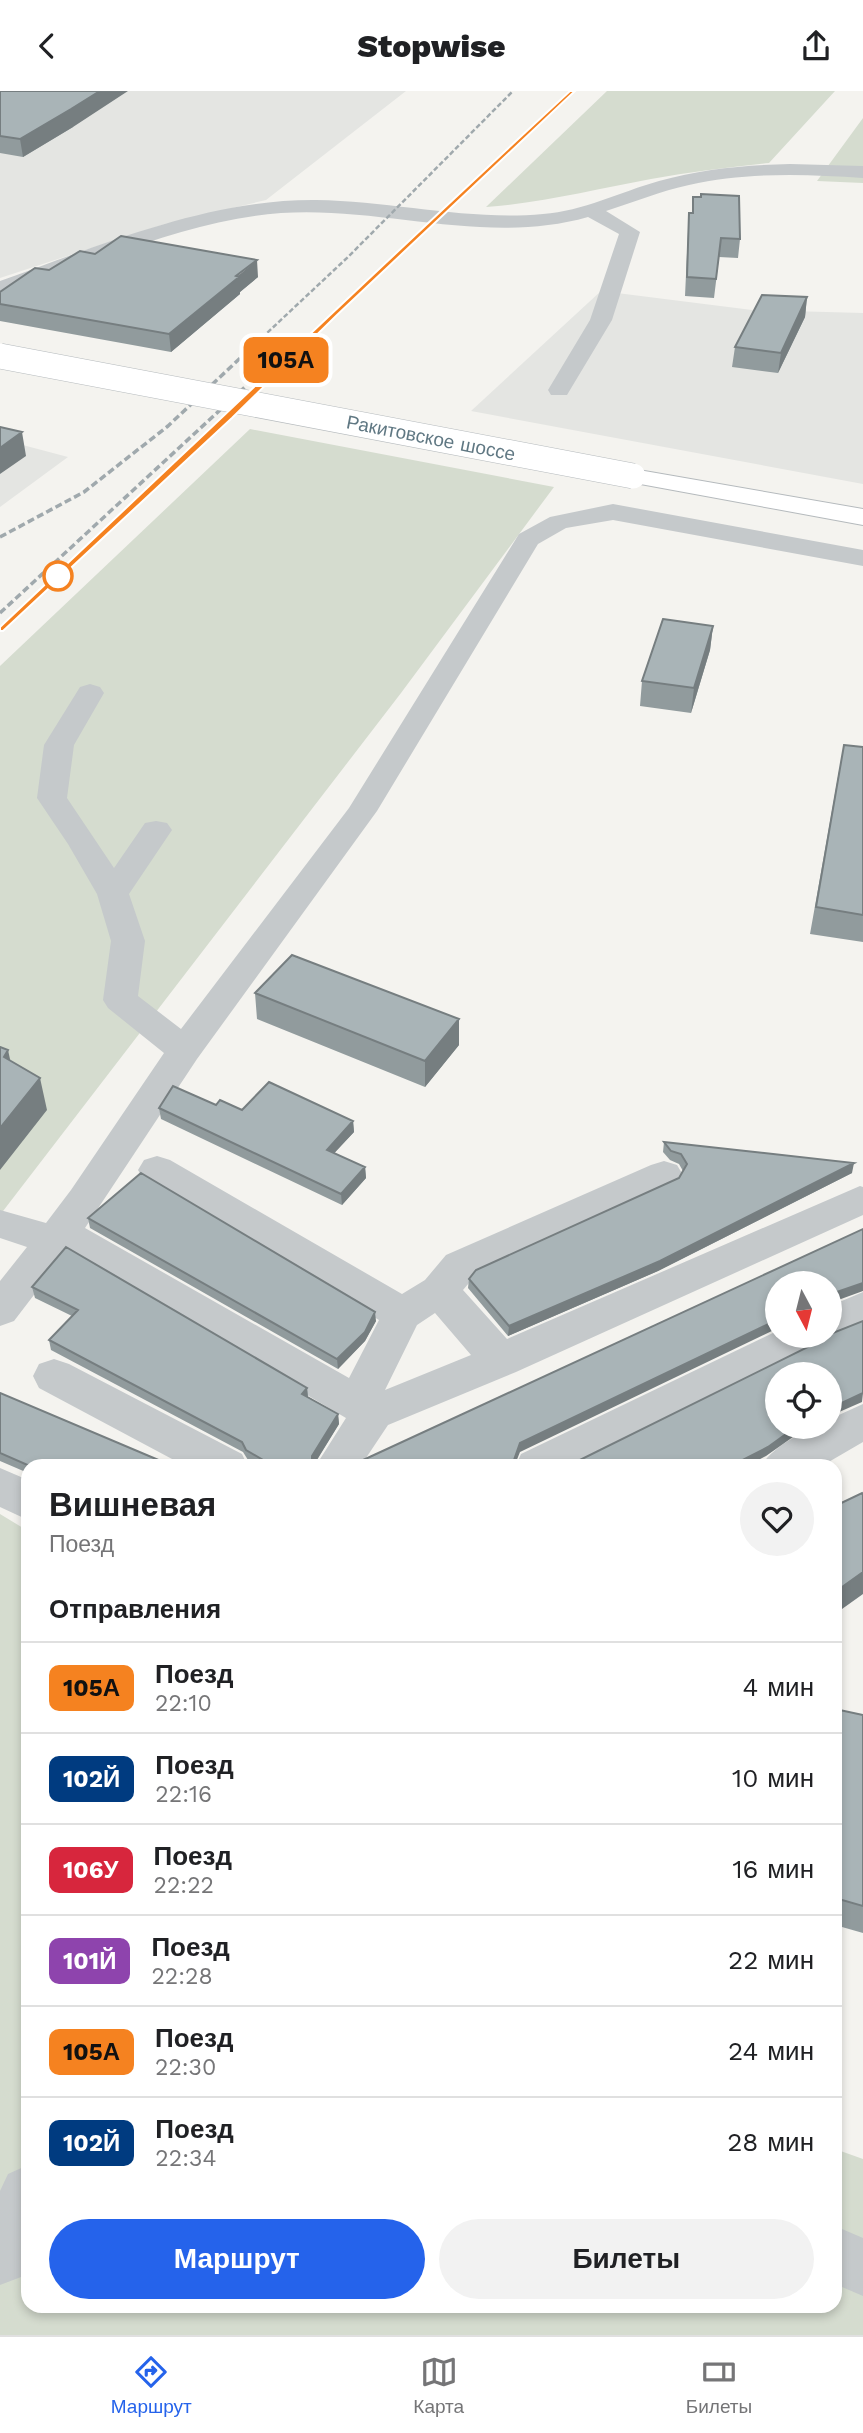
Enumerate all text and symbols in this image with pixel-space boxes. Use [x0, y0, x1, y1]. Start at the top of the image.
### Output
icon: back [28, 27, 66, 65]
text: Stopwise [357, 27, 506, 65]
icon: share [797, 27, 835, 65]
line badge: 105А [237, 337, 335, 383]
text: 105А [258, 346, 314, 374]
street label: Ракитовское шоссе [345, 410, 517, 466]
unlabelled marker [43, 561, 73, 591]
north arrow [765, 1271, 842, 1347]
map controls [765, 1271, 842, 1439]
button: locate [765, 1362, 842, 1439]
button: heart [740, 1482, 814, 1556]
text: Вишневая [49, 1485, 216, 1524]
text: Поезд [49, 1531, 114, 1558]
text: Отправления [49, 1594, 221, 1624]
text: Поезд [155, 1659, 233, 1689]
text: 4 мин [742, 1672, 814, 1702]
text: 105А [63, 1674, 120, 1702]
text: 22:10 [155, 1690, 212, 1717]
text: Поезд [155, 1750, 234, 1780]
text: 10 мин [732, 1763, 814, 1793]
text: 102Й [63, 1765, 120, 1793]
text: 22:16 [155, 1781, 212, 1808]
text: Поезд [154, 1841, 232, 1871]
text: 16 мин [732, 1854, 814, 1884]
text: 106У [63, 1856, 119, 1884]
text: 22:22 [154, 1872, 214, 1899]
text: Поезд [151, 1932, 230, 1962]
text: 22 мин [728, 1945, 814, 1975]
text: 101Й [63, 1947, 116, 1975]
text: 22:28 [151, 1963, 213, 1990]
text: Поезд [155, 2023, 233, 2053]
text: 24 мин [728, 2036, 814, 2066]
text: 105А [63, 2038, 120, 2066]
text: 22:30 [155, 2054, 216, 2081]
text: Поезд [155, 2114, 234, 2144]
text: 28 мин [727, 2127, 814, 2157]
text: 102Й [63, 2129, 120, 2157]
text: 22:34 [155, 2145, 216, 2172]
button: Маршрут [49, 2219, 425, 2299]
button: Билеты [439, 2219, 814, 2299]
tab: Маршрут [111, 2353, 192, 2418]
tab: Карта [413, 2353, 464, 2418]
tab: Билеты [686, 2353, 752, 2418]

